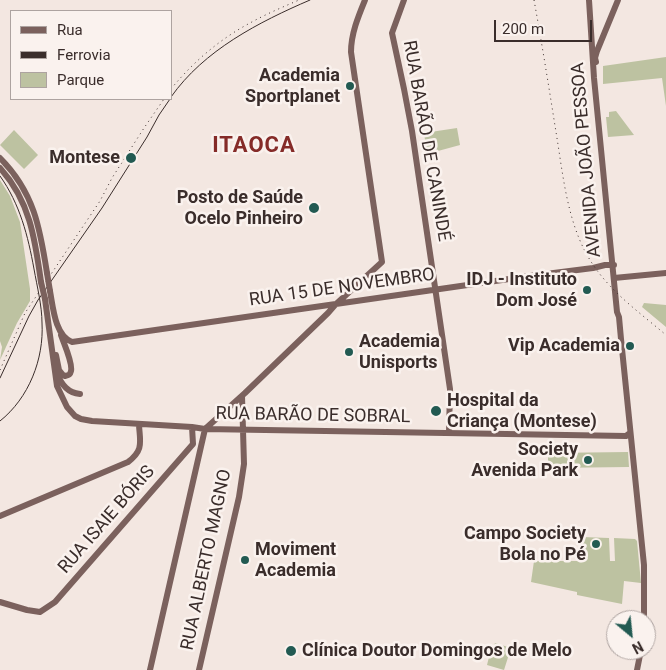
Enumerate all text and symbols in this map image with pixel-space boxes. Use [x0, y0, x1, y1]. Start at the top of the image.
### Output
legend [10, 10, 172, 100]
scale bar [496, 10, 594, 42]
text: 200 m [502, 20, 544, 38]
text: Rua [57, 21, 83, 39]
street label: RUA BARÃO DE CANINDÉ [398, 39, 454, 243]
text: Ferrovia [57, 46, 111, 64]
street label: AVENIDA JOÃO PESSOA [568, 62, 606, 258]
place label: Academia Sportplanet [245, 65, 340, 108]
text: Parque [57, 71, 104, 89]
marker: Academia Sportplanet [344, 80, 356, 92]
district label: ITAOCA [211, 133, 297, 159]
place label: Montese [49, 147, 120, 169]
marker: Montese [124, 151, 138, 165]
place label: Posto de Saúde Ocelo Pinheiro [177, 187, 303, 230]
marker: Posto de Saúde Ocelo Pinheiro [307, 201, 321, 215]
street label: RUA 15 DE NOVEMBRO [248, 264, 436, 312]
place label: IDJ - Instituto Dom José [466, 269, 577, 312]
marker: IDJ - Instituto Dom José [581, 284, 593, 296]
place label: Academia Unisports [359, 331, 440, 374]
place label: Vip Academia [508, 335, 620, 357]
marker: Vip Academia [624, 340, 636, 352]
marker: Academia Unisports [343, 346, 355, 358]
place label: Hospital da Criança (Montese) [447, 390, 597, 432]
street label: RUA BARÃO DE SOBRAL [216, 404, 410, 428]
marker: Hospital da Criança (Montese) [429, 404, 443, 418]
place label: Society Avenida Park [471, 439, 578, 482]
marker: Society Avenida Park [582, 454, 594, 466]
street label: RUA ISAIE BÓRIS [54, 462, 160, 578]
street label: RUA ALBERTO MAGNO [177, 468, 237, 652]
place label: Campo Society Bola no Pé [464, 523, 586, 566]
marker: Campo Society Bola no Pé [590, 538, 602, 550]
place label: Moviment Academia [255, 539, 336, 582]
marker: Moviment Academia [239, 554, 251, 566]
north arrow [606, 610, 656, 660]
text: N [629, 638, 646, 657]
place label: Clínica Doutor Domingos de Melo [302, 640, 572, 662]
marker: Clínica Doutor Domingos de Melo [284, 644, 298, 658]

